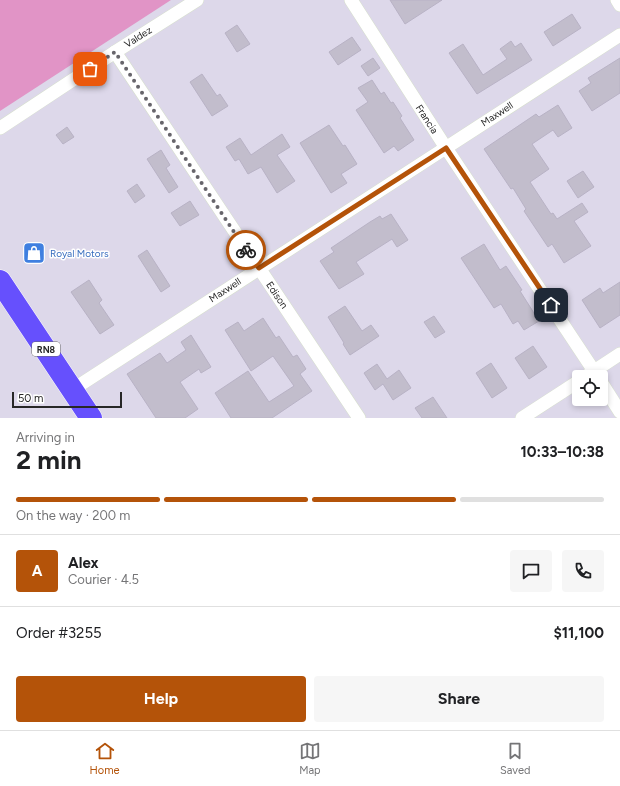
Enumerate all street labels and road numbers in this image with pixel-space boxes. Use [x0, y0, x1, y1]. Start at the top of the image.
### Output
street label: Valdez [122, 23, 154, 50]
street label: Maxwell [478, 99, 516, 129]
street label: Francia [413, 102, 441, 136]
street label: Maxwell [206, 275, 244, 305]
street label: Edison [263, 279, 291, 311]
road number: RN8 [32, 342, 60, 356]

